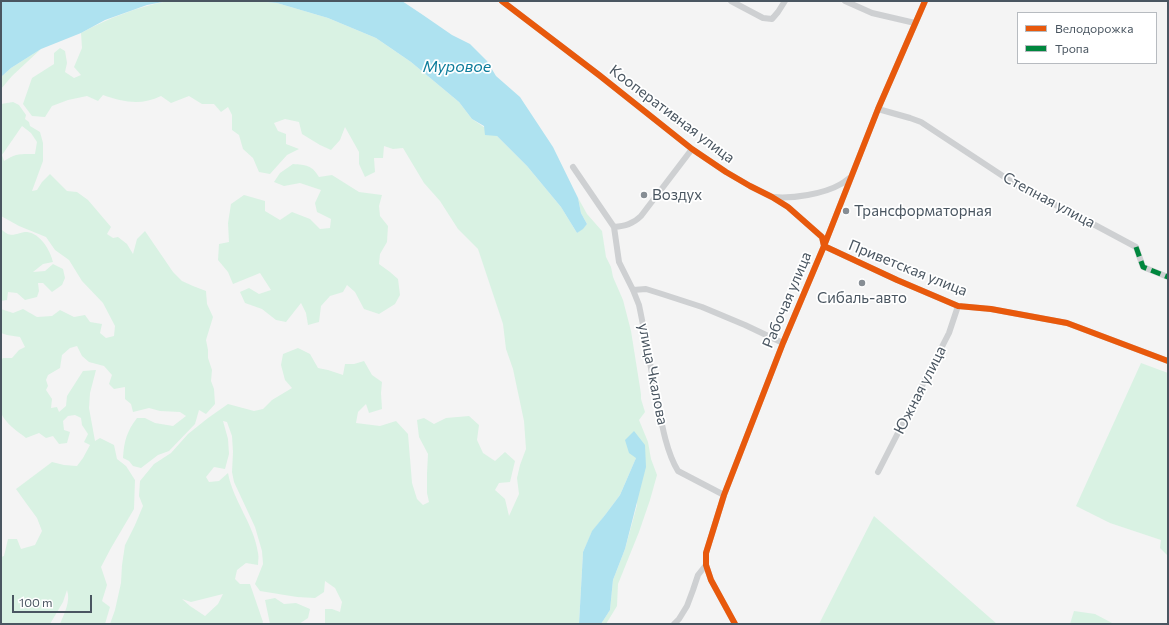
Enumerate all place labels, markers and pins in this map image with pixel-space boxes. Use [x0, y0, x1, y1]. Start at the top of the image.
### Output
place label: Воздух [652, 186, 702, 204]
marker: Воздух [639, 190, 649, 200]
place label: Трансформаторная [854, 202, 992, 220]
marker: Трансформаторная [841, 206, 851, 216]
marker: Сибаль-авто [857, 278, 867, 288]
place label: Сибаль-авто [817, 289, 907, 307]

